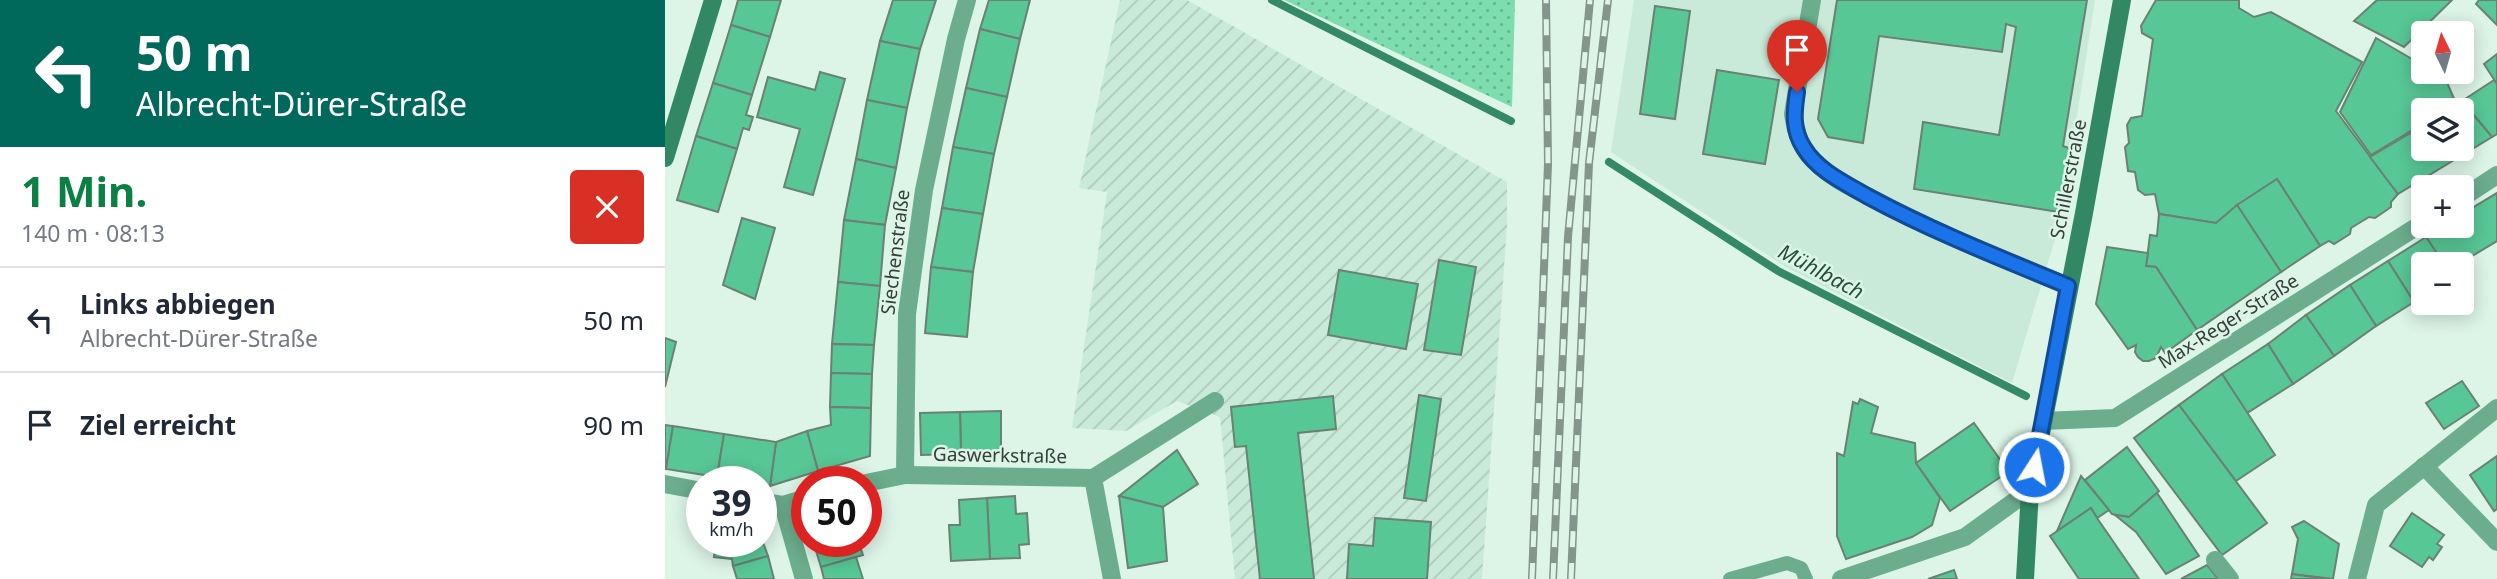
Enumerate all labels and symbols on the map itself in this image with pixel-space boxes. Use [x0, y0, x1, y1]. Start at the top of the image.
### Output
pin [1767, 20, 1827, 92]
north arrow [2411, 21, 2475, 84]
street label: Schillerstraße [2044, 117, 2092, 241]
street label: Siechenstraße [874, 188, 916, 316]
water label: Mühlbach [1774, 237, 1869, 305]
street label: Max-Reger-Straße [2153, 267, 2303, 375]
position arrow [1997, 430, 2071, 504]
street label: Gaswerkstraße [933, 441, 1067, 469]
speed limit sign: 50 [791, 466, 882, 557]

